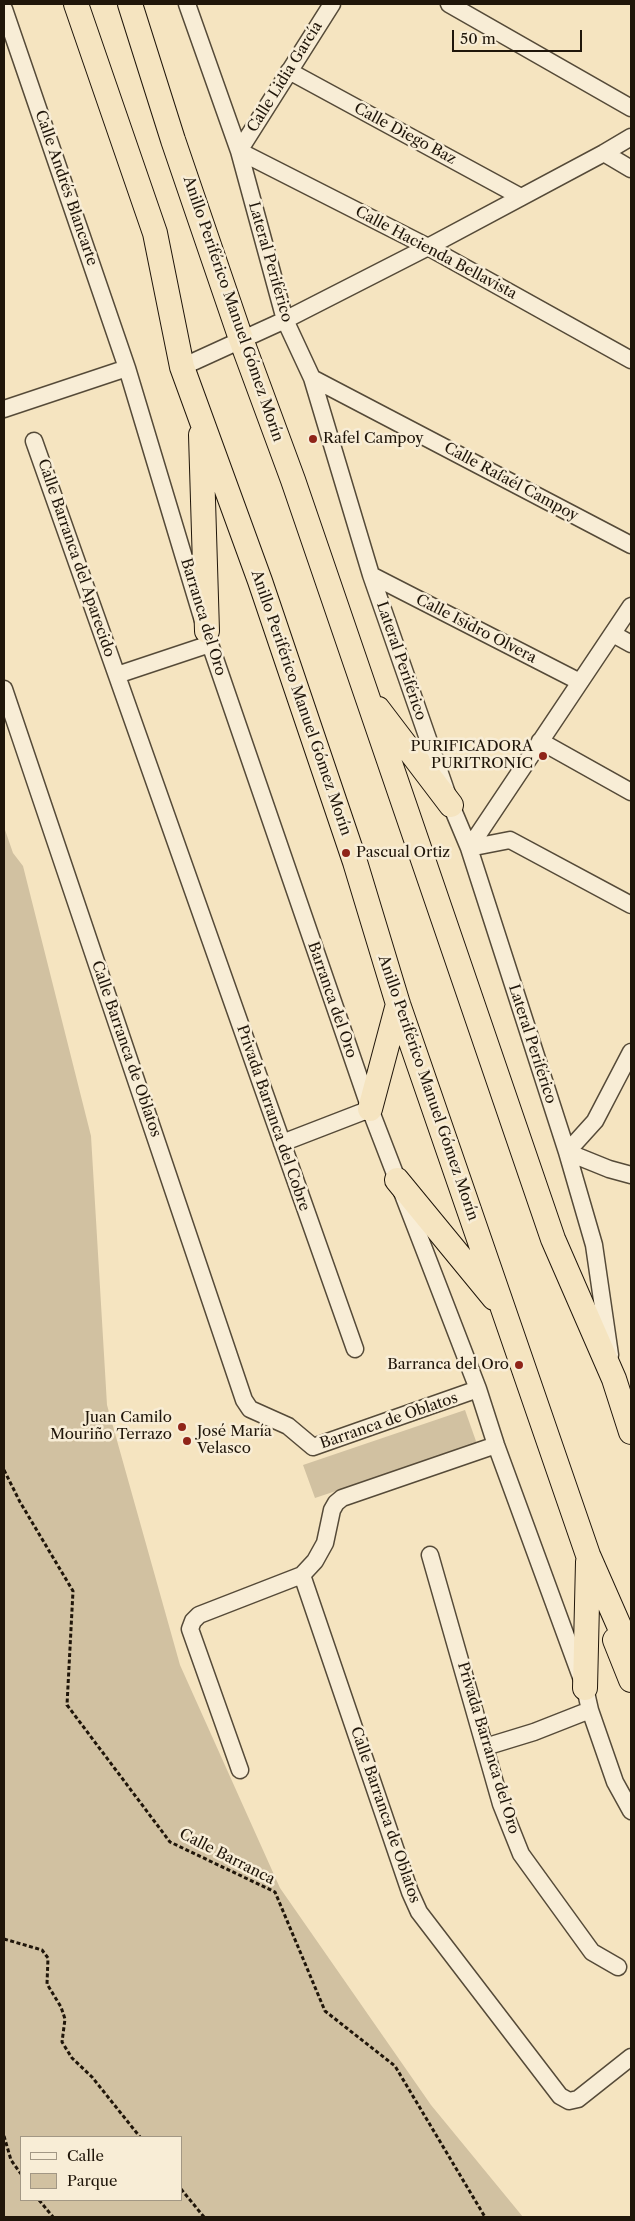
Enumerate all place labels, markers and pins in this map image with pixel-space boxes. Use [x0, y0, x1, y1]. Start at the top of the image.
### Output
place label: Rafel Campoy [323, 430, 424, 448]
marker: Rafel Campoy [307, 433, 319, 445]
place label: PURIFICADORA PURITRONIC [410, 738, 533, 773]
marker: PURIFICADORA PURITRONIC [537, 750, 549, 762]
place label: Pascual Ortiz [356, 844, 450, 862]
marker: Pascual Ortiz [340, 847, 352, 859]
place label: Barranca del Oro [387, 1356, 509, 1374]
marker: Barranca del Oro [513, 1359, 525, 1371]
place label: Juan Camilo Mouriño Terrazo [50, 1409, 172, 1444]
marker: Juan Camilo Mouriño Terrazo [176, 1421, 188, 1433]
place label: José María Velasco [197, 1423, 272, 1458]
marker: José María Velasco [181, 1435, 193, 1447]

